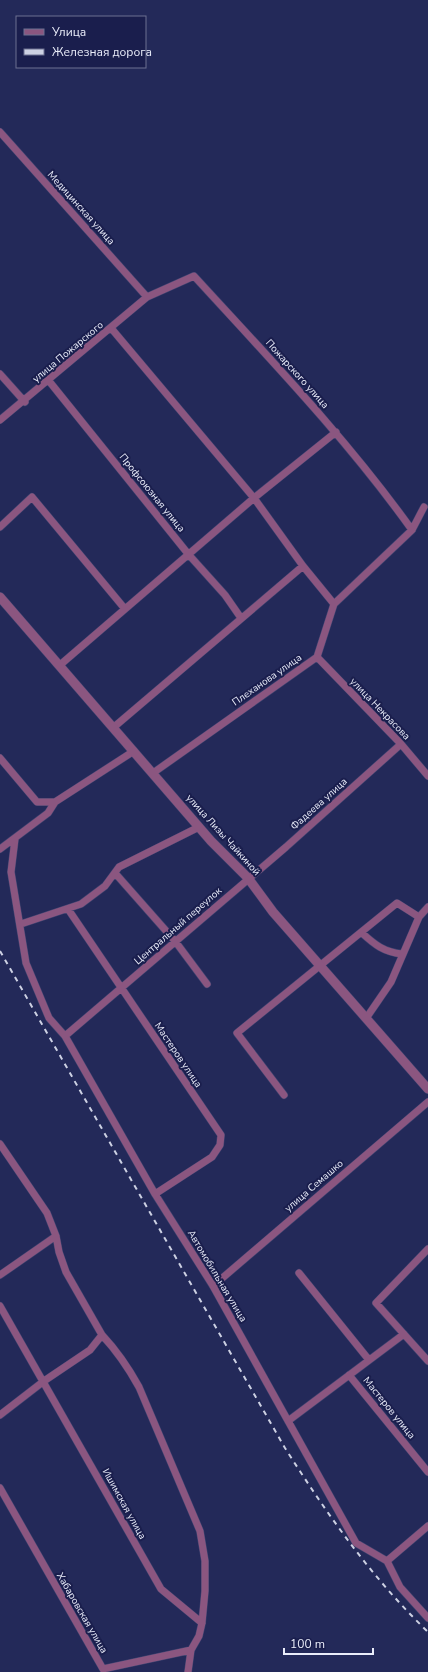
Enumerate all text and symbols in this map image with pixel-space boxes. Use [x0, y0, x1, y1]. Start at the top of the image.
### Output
legend [16, 16, 146, 68]
text: Улица [51, 24, 86, 40]
text: Железная дорога [52, 44, 152, 60]
street label: Медицинская улица [44, 168, 118, 248]
street label: улица Пожарского [30, 318, 107, 386]
street label: Пожарского улица [262, 336, 332, 412]
street label: Профсоюзная улица [116, 451, 188, 535]
street label: Плеханова улица [229, 651, 305, 709]
street label: улица Некрасова [347, 675, 413, 743]
street label: Фадеева улица [288, 775, 350, 833]
street label: улица Лизы Чайкиной [183, 791, 263, 879]
street label: Центральный переулок [131, 884, 225, 968]
street label: Мастеров улица [151, 1020, 205, 1090]
street label: улица Семашко [282, 1156, 347, 1215]
street label: Автомобильная улица [184, 1227, 250, 1325]
street label: Мастеров улица [360, 1374, 418, 1442]
street label: Ишимская улица [99, 1466, 149, 1542]
street label: Хабаровская улица [53, 1570, 111, 1656]
scale bar [284, 1630, 373, 1656]
text: 100 m [290, 1636, 325, 1652]

